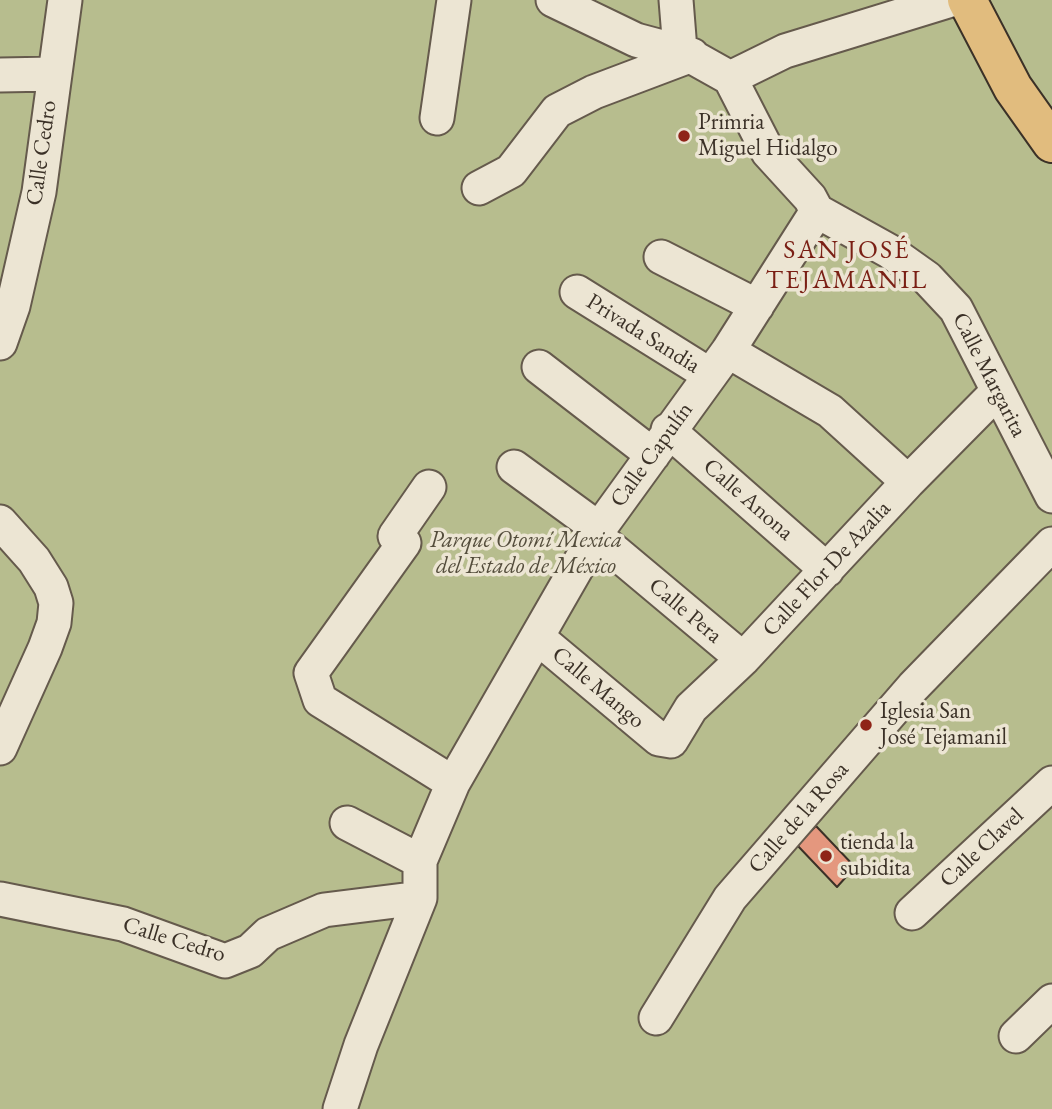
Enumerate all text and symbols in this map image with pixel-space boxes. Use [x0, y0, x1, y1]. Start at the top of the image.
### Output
street label: Calle Cedro [21, 99, 63, 207]
place label: Primria Miguel Hidalgo [698, 109, 838, 163]
marker: Primria Miguel Hidalgo [676, 128, 692, 144]
district label: SAN JOSÉ TEJAMANIL [767, 235, 927, 296]
street label: Privada Sandia [581, 288, 705, 380]
street label: Calle Margarita [946, 308, 1032, 442]
street label: Calle Capulín [605, 397, 699, 513]
street label: Calle Anona [697, 453, 799, 547]
street label: Calle Flor De Azalia [757, 495, 897, 643]
park label: Parque Otomí Mexica del Estado de México [430, 527, 622, 581]
street label: Calle Pera [643, 572, 727, 650]
street label: Calle Mango [546, 641, 650, 735]
place label: Iglesia San José Tejamanil [880, 698, 1007, 752]
marker: Iglesia San José Tejamanil [858, 717, 874, 733]
street label: Calle de la Rosa [743, 756, 855, 880]
street label: Calle Clavel [934, 802, 1030, 894]
place label: tienda la subidita [840, 829, 914, 883]
marker: tienda la subidita [818, 848, 834, 864]
street label: Calle Cedro [119, 911, 229, 969]

